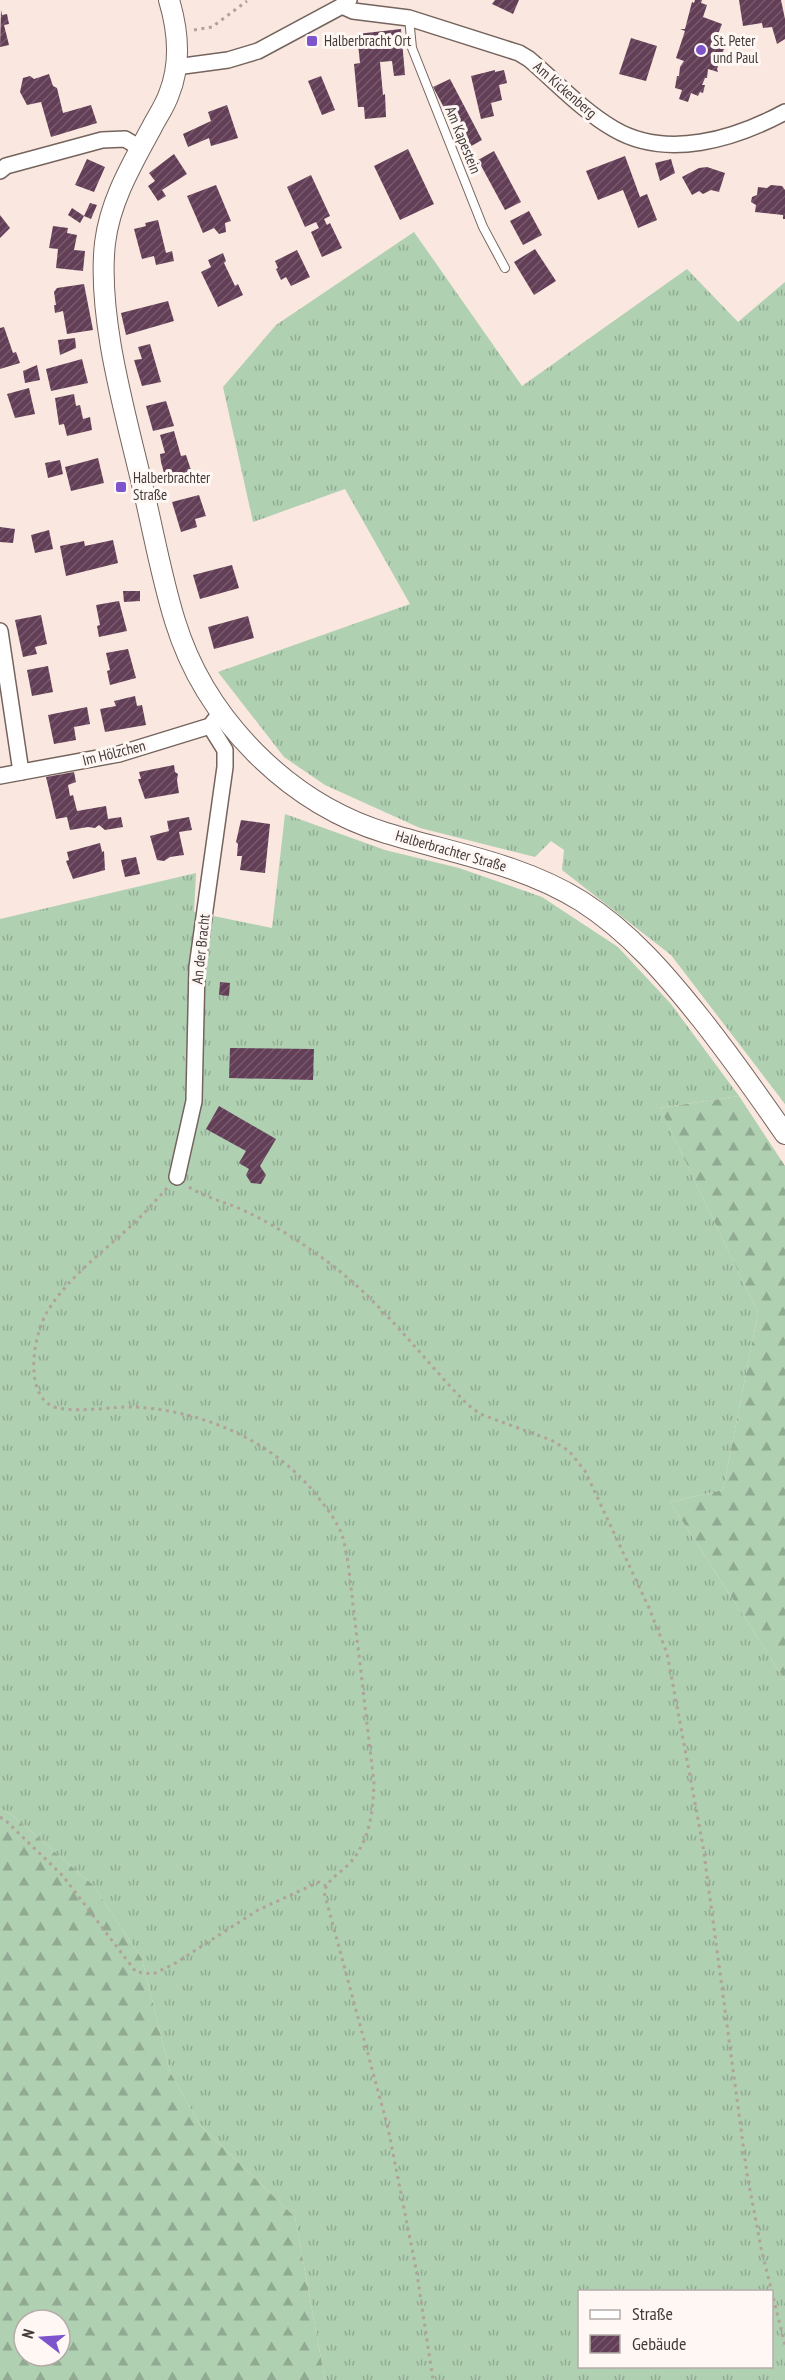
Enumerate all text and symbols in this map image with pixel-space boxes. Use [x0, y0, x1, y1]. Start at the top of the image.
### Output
place label: Halberbracht Ort [324, 31, 411, 50]
place label: St. Peter und Paul [713, 31, 759, 67]
marker: Halberbracht Ort [305, 34, 319, 48]
marker: St. Peter und Paul [694, 43, 708, 57]
street label: Am Kickenberg [530, 57, 601, 122]
street label: Am Kapestein [441, 103, 486, 176]
place label: Halberbrachter Straße [133, 468, 211, 504]
marker: Halberbrachter Straße [114, 480, 128, 494]
street label: Im Hölzchen [80, 736, 147, 770]
street label: Halberbrachter Straße [393, 826, 509, 875]
street label: An der Bracht [187, 913, 214, 985]
legend [578, 2290, 773, 2368]
text: Straße [632, 2302, 673, 2325]
north arrow [12, 2308, 72, 2368]
text: N [17, 2327, 38, 2341]
text: Gebäude [632, 2332, 686, 2355]

